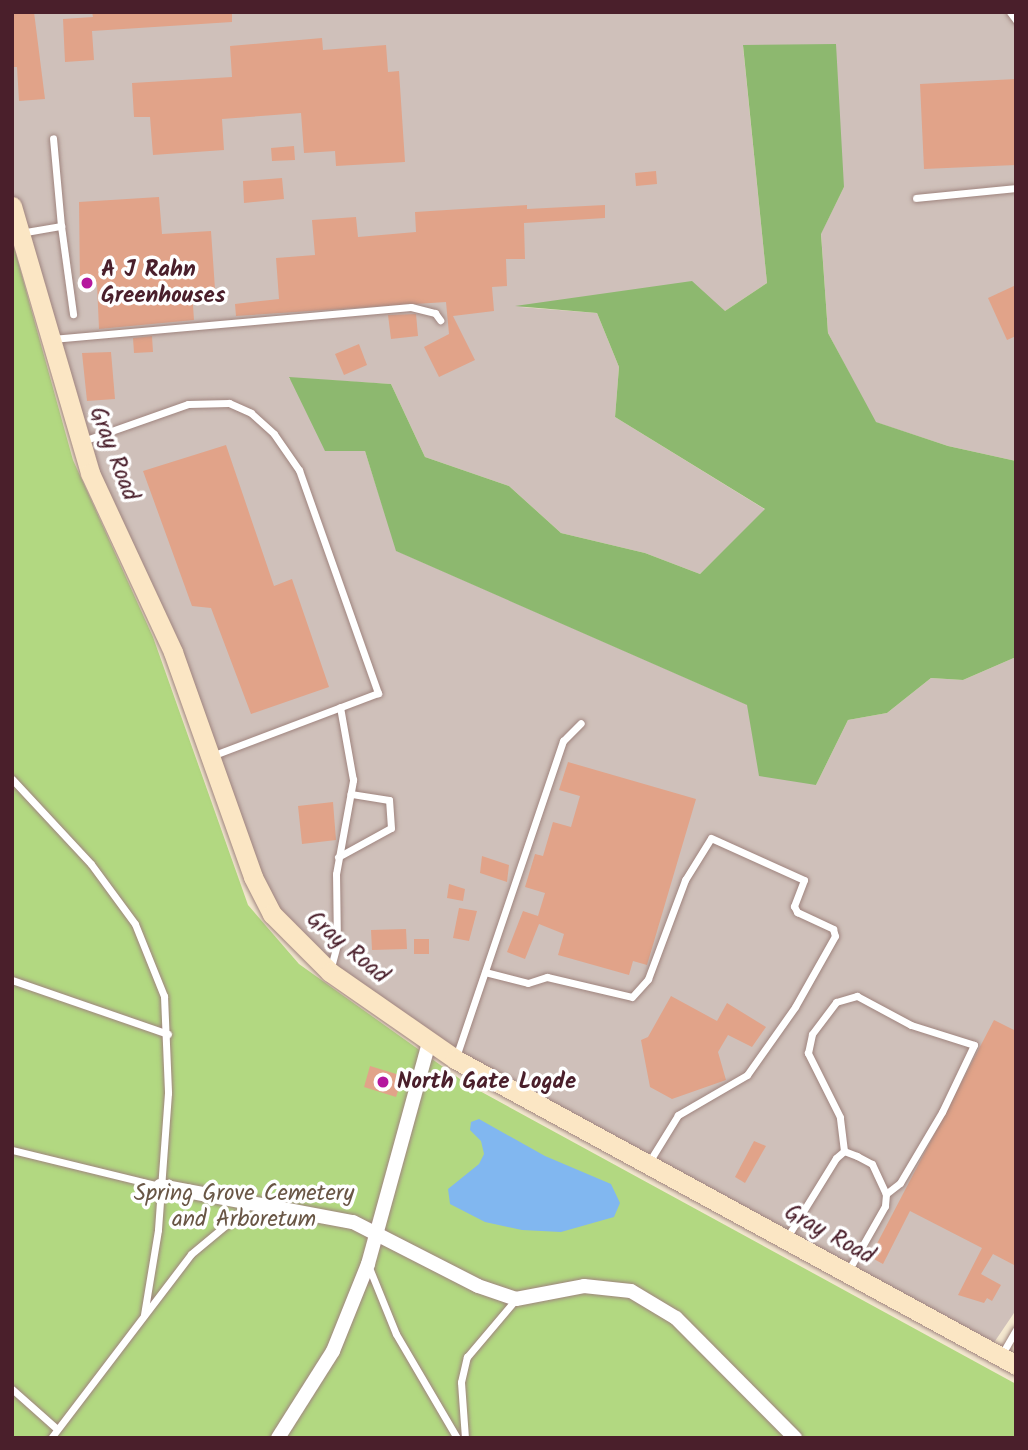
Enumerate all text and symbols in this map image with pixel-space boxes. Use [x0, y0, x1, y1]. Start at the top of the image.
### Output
place label: A J Rahn Greenhouses [101, 256, 226, 310]
marker: A J Rahn Greenhouses [79, 275, 95, 291]
street label: Gray Road [82, 403, 144, 505]
street label: Gray Road [300, 906, 394, 990]
place label: North Gate Logde [397, 1068, 576, 1096]
marker: North Gate Logde [375, 1074, 391, 1090]
park label: Spring Grove Cemetery and Arboretum [134, 1180, 354, 1234]
street label: Gray Road [779, 1199, 879, 1271]

